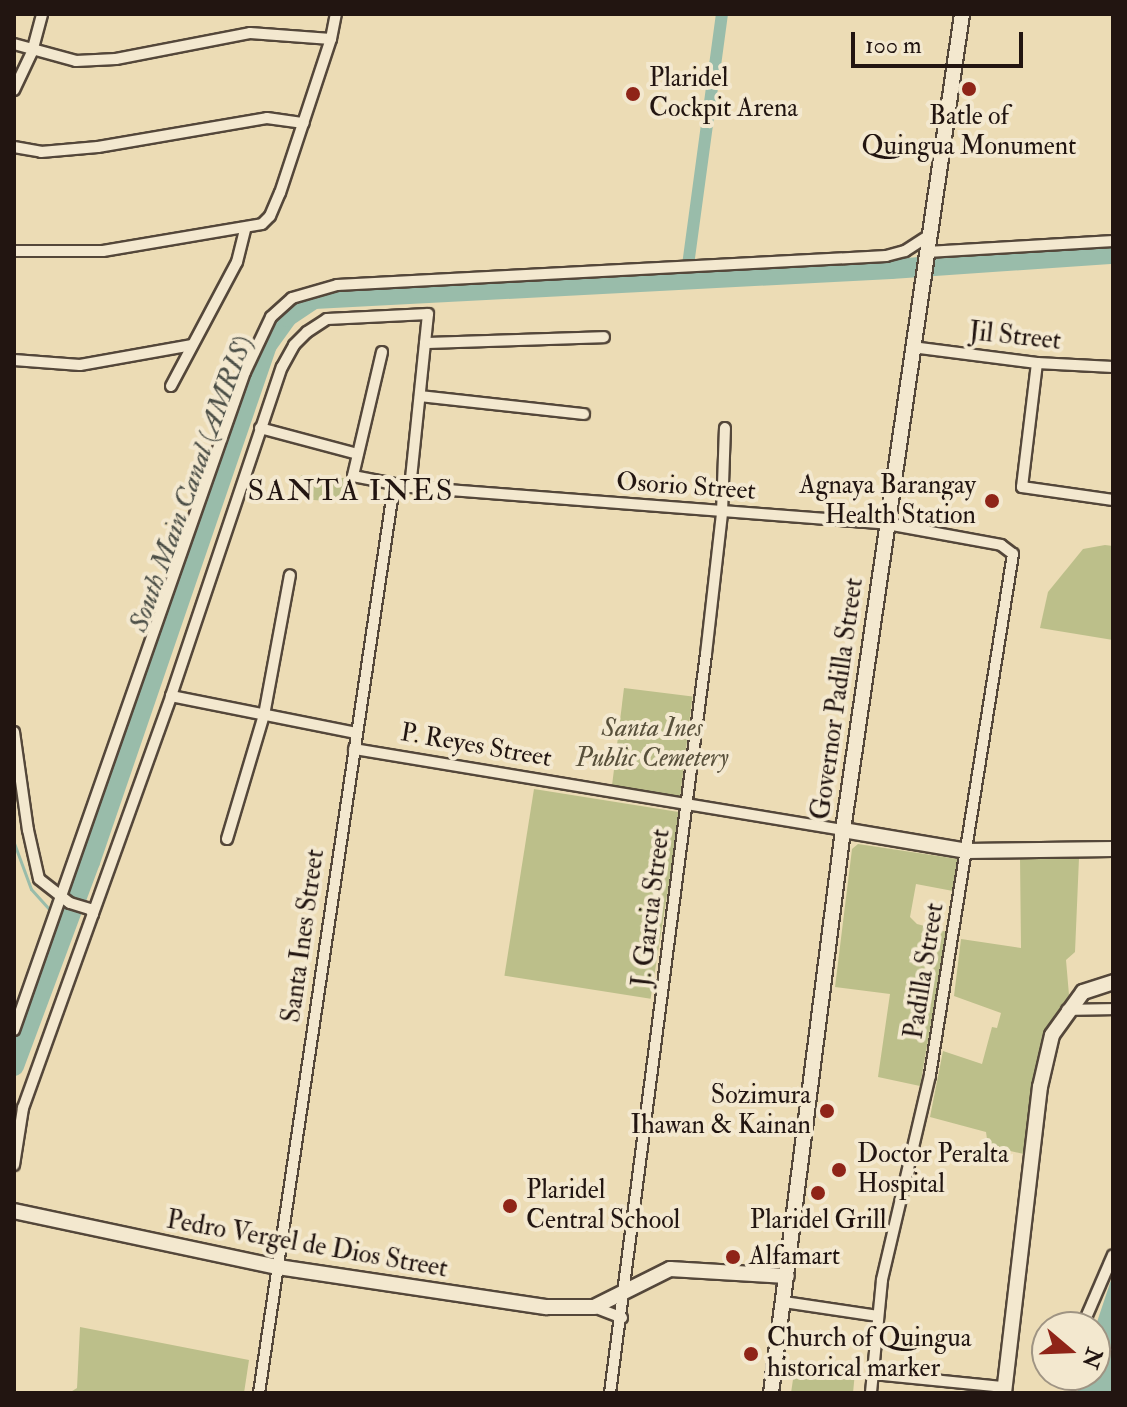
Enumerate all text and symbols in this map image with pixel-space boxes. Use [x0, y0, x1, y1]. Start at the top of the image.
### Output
scale bar [855, 16, 1027, 66]
text: 100 m [865, 30, 922, 61]
place label: Plaridel Cockpit Arena [649, 63, 798, 124]
marker: Batle of Quingua Monument [960, 80, 978, 98]
marker: Plaridel Cockpit Arena [624, 85, 642, 103]
place label: Batle of Quingua Monument [862, 101, 1076, 162]
street label: Jil Street [968, 317, 1062, 357]
water label: South Main Canal (AMRIS) [122, 332, 260, 636]
street label: Osorio Street [615, 467, 757, 507]
place label: Agnaya Barangay Health Station [799, 470, 976, 532]
district label: SANTA INES [248, 473, 454, 509]
marker: Agnaya Barangay Health Station [983, 492, 1001, 510]
street label: Governor Padilla Street [806, 576, 870, 822]
park label: Santa Ines Public Cemetery [575, 713, 729, 774]
street label: P. Reyes Street [398, 717, 554, 775]
street label: J. Garcia Street [627, 827, 677, 989]
street label: Santa Ines Street [276, 847, 332, 1025]
street label: Padilla Street [899, 901, 951, 1041]
place label: Sozimura Ihawan & Kainan [630, 1080, 811, 1142]
marker: Sozimura Ihawan & Kainan [818, 1102, 836, 1120]
place label: Doctor Peralta Hospital [857, 1139, 1009, 1200]
marker: Doctor Peralta Hospital [828, 1159, 850, 1181]
place label: Plaridel Central School [526, 1175, 680, 1236]
marker: Plaridel Grill [809, 1184, 827, 1202]
marker: Plaridel Central School [501, 1197, 519, 1215]
street label: Pedro Vergel de Dios Street [164, 1205, 450, 1285]
place label: Plaridel Grill [750, 1205, 886, 1237]
place label: Alfamart [749, 1241, 840, 1273]
marker: Alfamart [724, 1248, 742, 1266]
north arrow [1031, 1311, 1111, 1391]
place label: Church of Quingua historical marker [767, 1323, 971, 1384]
text: N [1075, 1344, 1108, 1372]
marker: Church of Quingua historical marker [742, 1345, 760, 1363]

